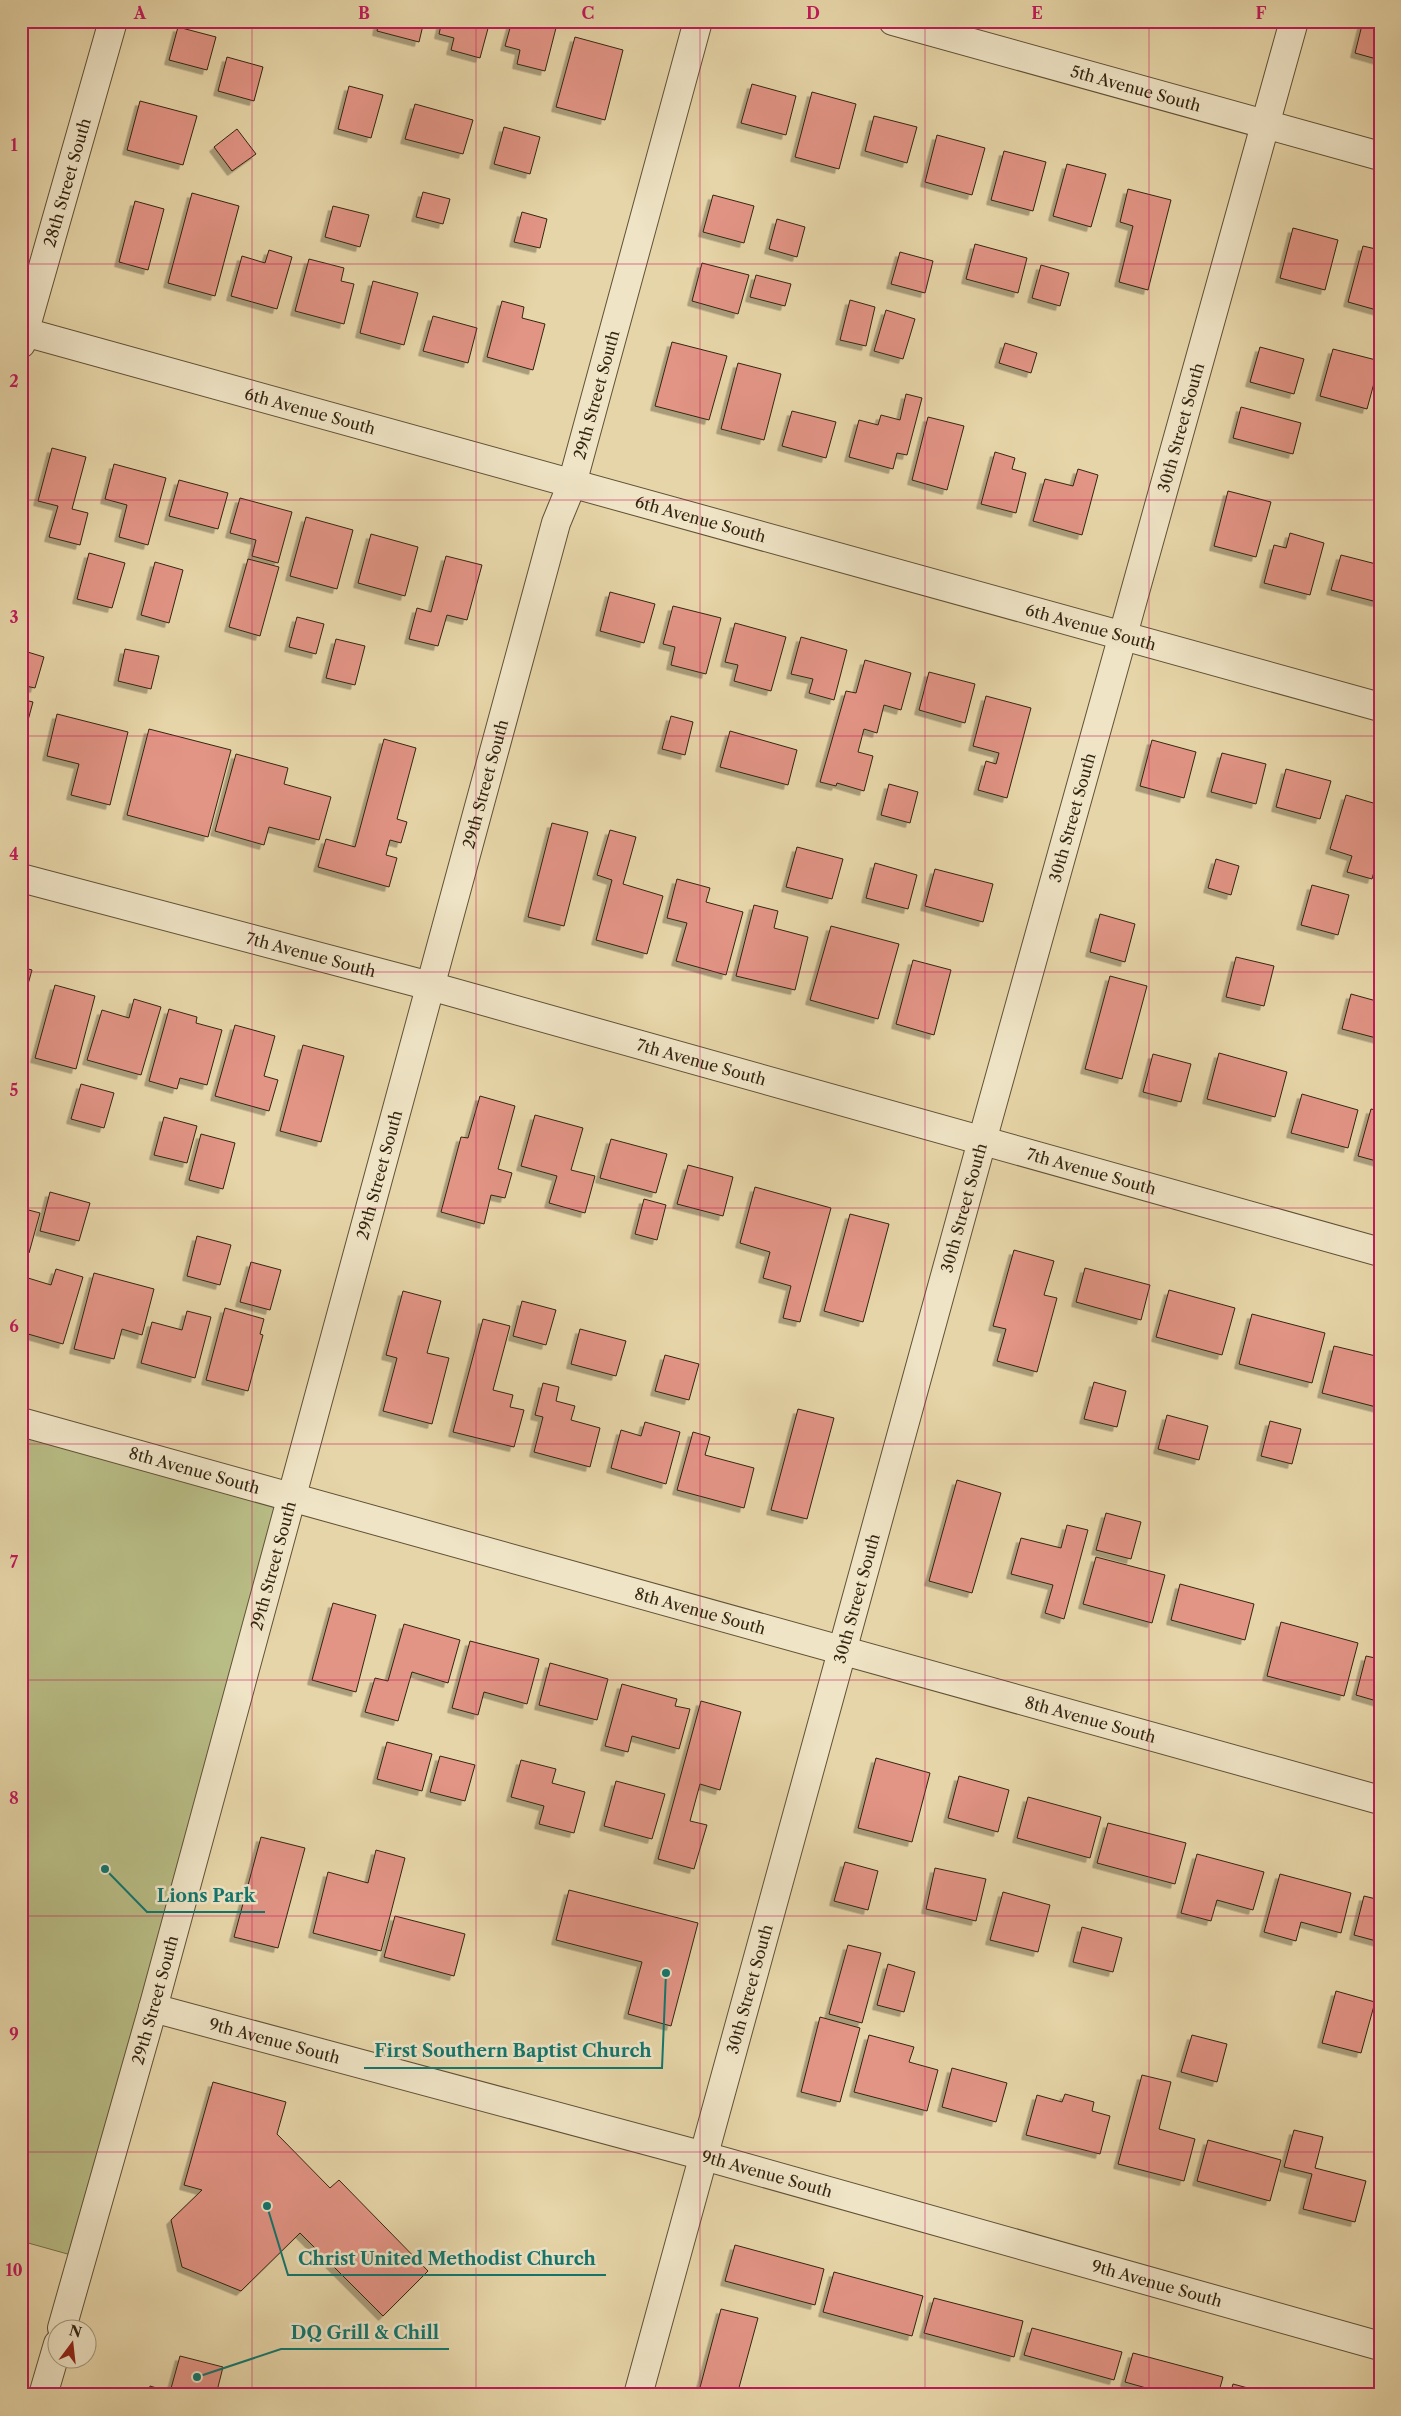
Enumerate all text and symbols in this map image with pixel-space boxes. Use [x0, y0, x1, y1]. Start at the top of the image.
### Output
text: A [133, 3, 147, 23]
text: B [358, 3, 370, 23]
text: C [582, 3, 594, 23]
text: D [806, 3, 820, 23]
text: E [1031, 3, 1043, 23]
text: F [1256, 3, 1267, 23]
street label: 5th Avenue South [1069, 61, 1203, 116]
street label: 28th Street South [39, 116, 95, 249]
text: 1 [10, 135, 18, 155]
street label: 29th Street South [569, 328, 623, 462]
street label: 30th Street South [1153, 361, 1208, 494]
text: 2 [9, 371, 19, 391]
street label: 6th Avenue South [242, 383, 378, 439]
street label: 6th Avenue South [633, 491, 768, 547]
street label: 6th Avenue South [1023, 599, 1158, 655]
text: 3 [9, 607, 19, 627]
street label: 29th Street South [458, 717, 512, 851]
street label: 30th Street South [1045, 751, 1100, 885]
text: 4 [9, 844, 19, 864]
street label: 7th Avenue South [244, 928, 378, 981]
street label: 7th Avenue South [635, 1034, 768, 1090]
text: 5 [10, 1080, 19, 1100]
street label: 29th Street South [352, 1108, 406, 1242]
street label: 30th Street South [936, 1141, 991, 1275]
street label: 7th Avenue South [1025, 1144, 1158, 1199]
text: 6 [9, 1316, 19, 1336]
street label: 8th Avenue South [127, 1443, 262, 1498]
street label: 29th Street South [246, 1499, 300, 1633]
street label: 30th Street South [829, 1531, 884, 1665]
text: 7 [10, 1552, 19, 1572]
street label: 8th Avenue South [633, 1583, 768, 1639]
street label: 8th Avenue South [1023, 1692, 1158, 1747]
text: 8 [9, 1788, 19, 1808]
callout: Lions Park [147, 1879, 265, 1912]
text: Lions Park [157, 1885, 256, 1907]
street label: 30th Street South [722, 1922, 777, 2056]
street label: 29th Street South [127, 1933, 182, 2067]
street label: 9th Avenue South [207, 2014, 342, 2068]
text: 9 [9, 2024, 19, 2044]
callout: First Southern Baptist Church [364, 2035, 662, 2068]
text: First Southern Baptist Church [374, 2040, 652, 2062]
street label: 9th Avenue South [699, 2146, 835, 2202]
callout: Christ United Methodist Church [288, 2242, 606, 2275]
text: Christ United Methodist Church [298, 2248, 597, 2270]
street label: 9th Avenue South [1089, 2255, 1225, 2311]
text: 10 [5, 2260, 23, 2280]
callout: DQ Grill & Chill [281, 2316, 449, 2349]
north arrow [48, 2318, 98, 2368]
text: N [67, 2321, 84, 2342]
text: DQ Grill & Chill [291, 2322, 439, 2344]

